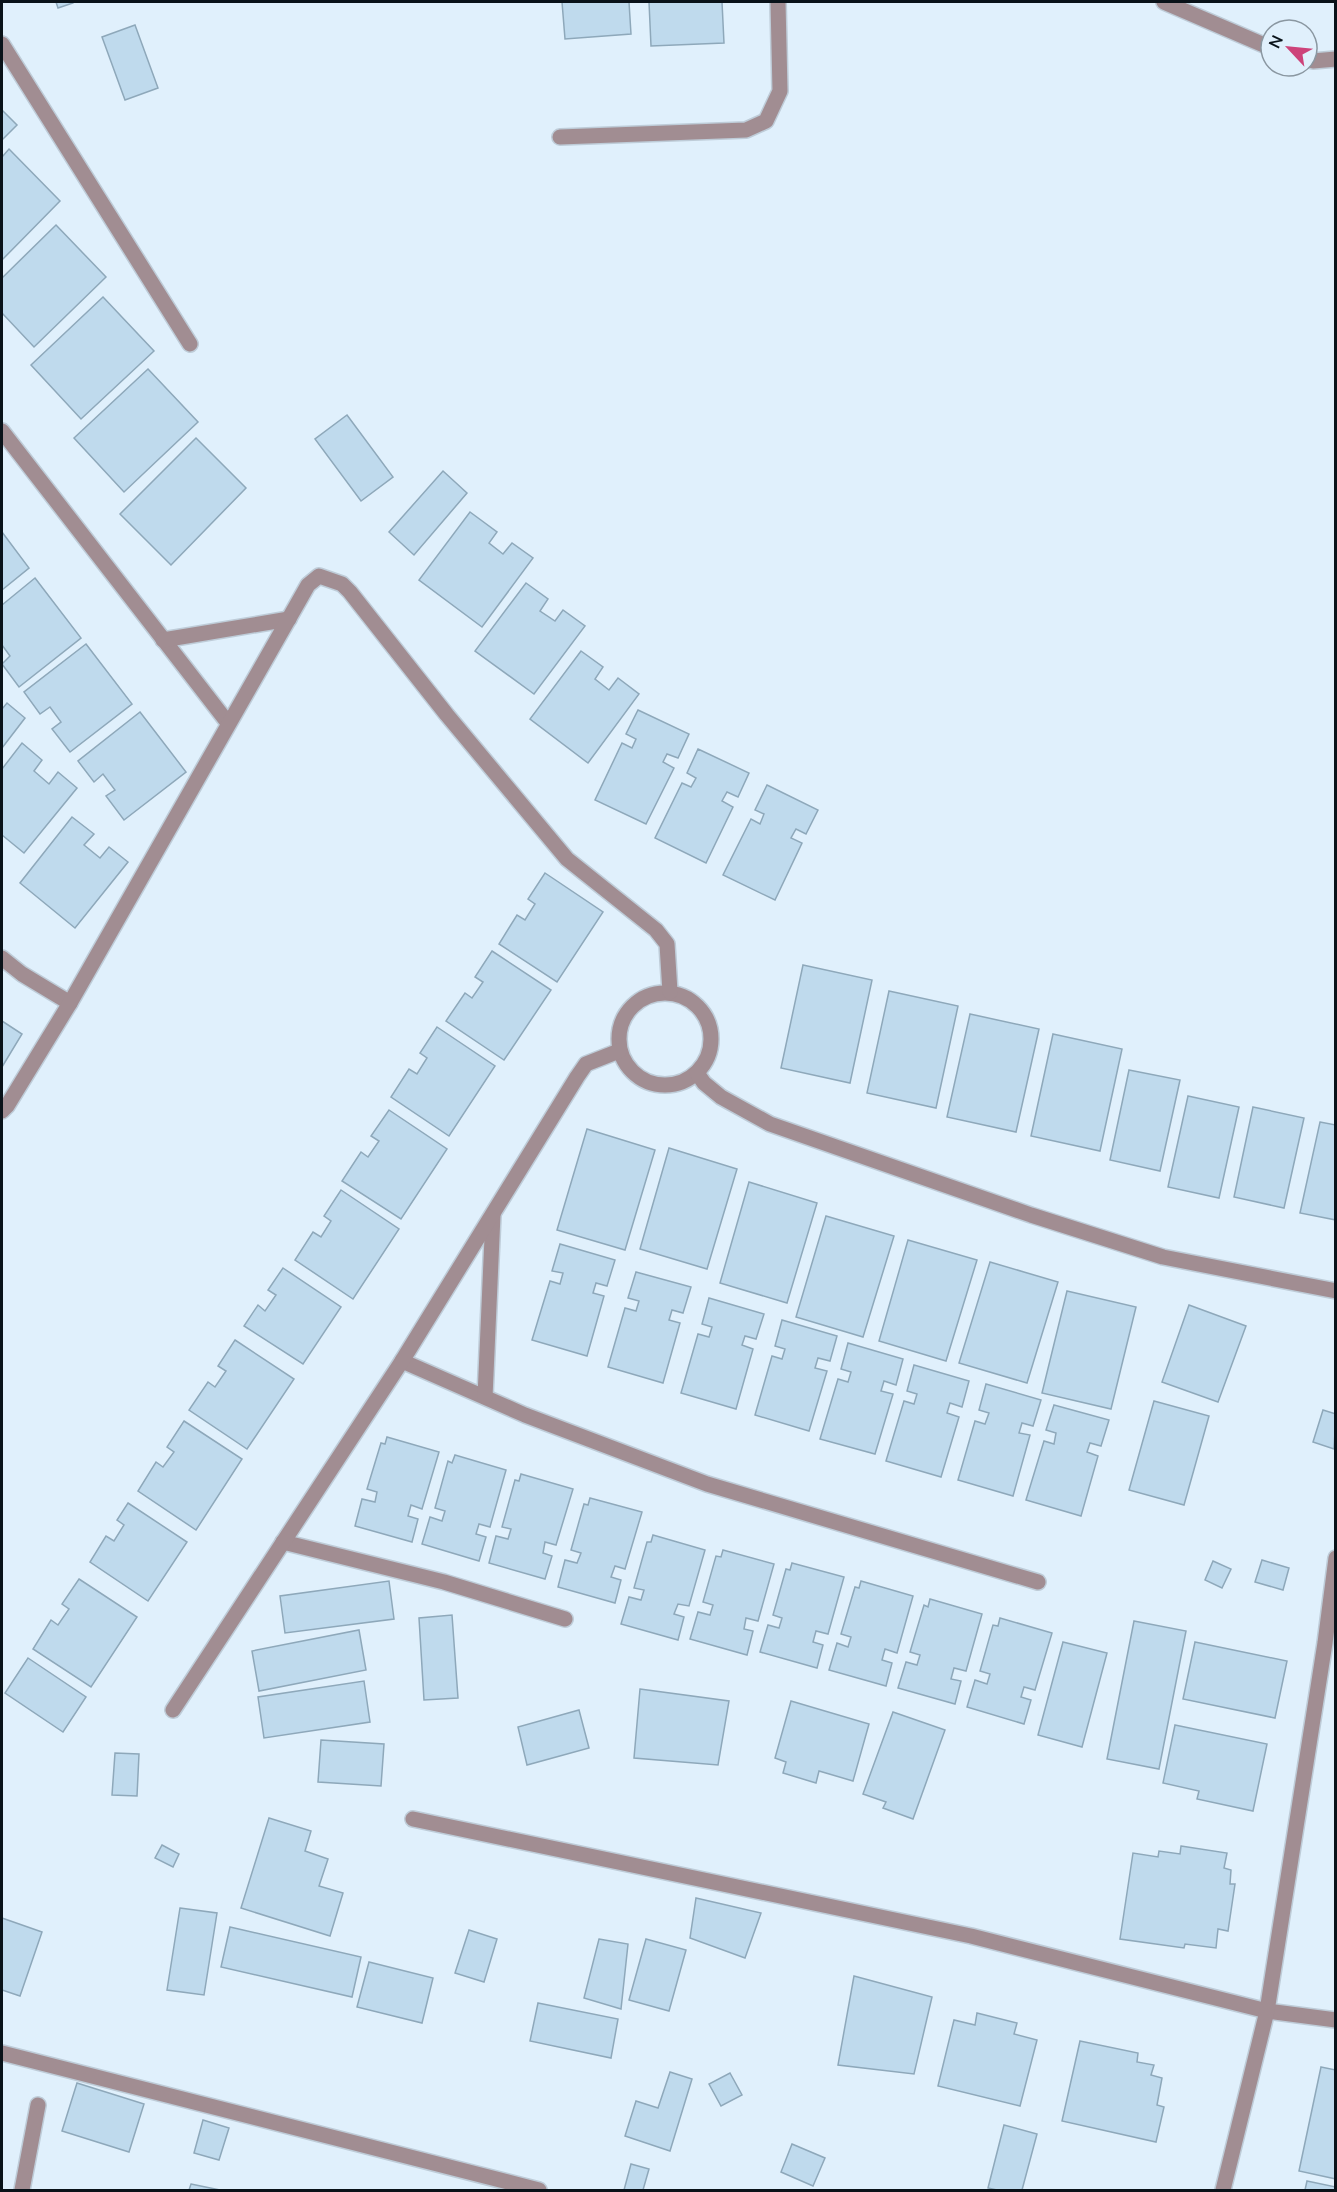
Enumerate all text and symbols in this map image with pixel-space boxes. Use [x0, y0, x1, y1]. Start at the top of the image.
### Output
north arrow [1259, 18, 1319, 78]
text: N [1264, 32, 1289, 52]

